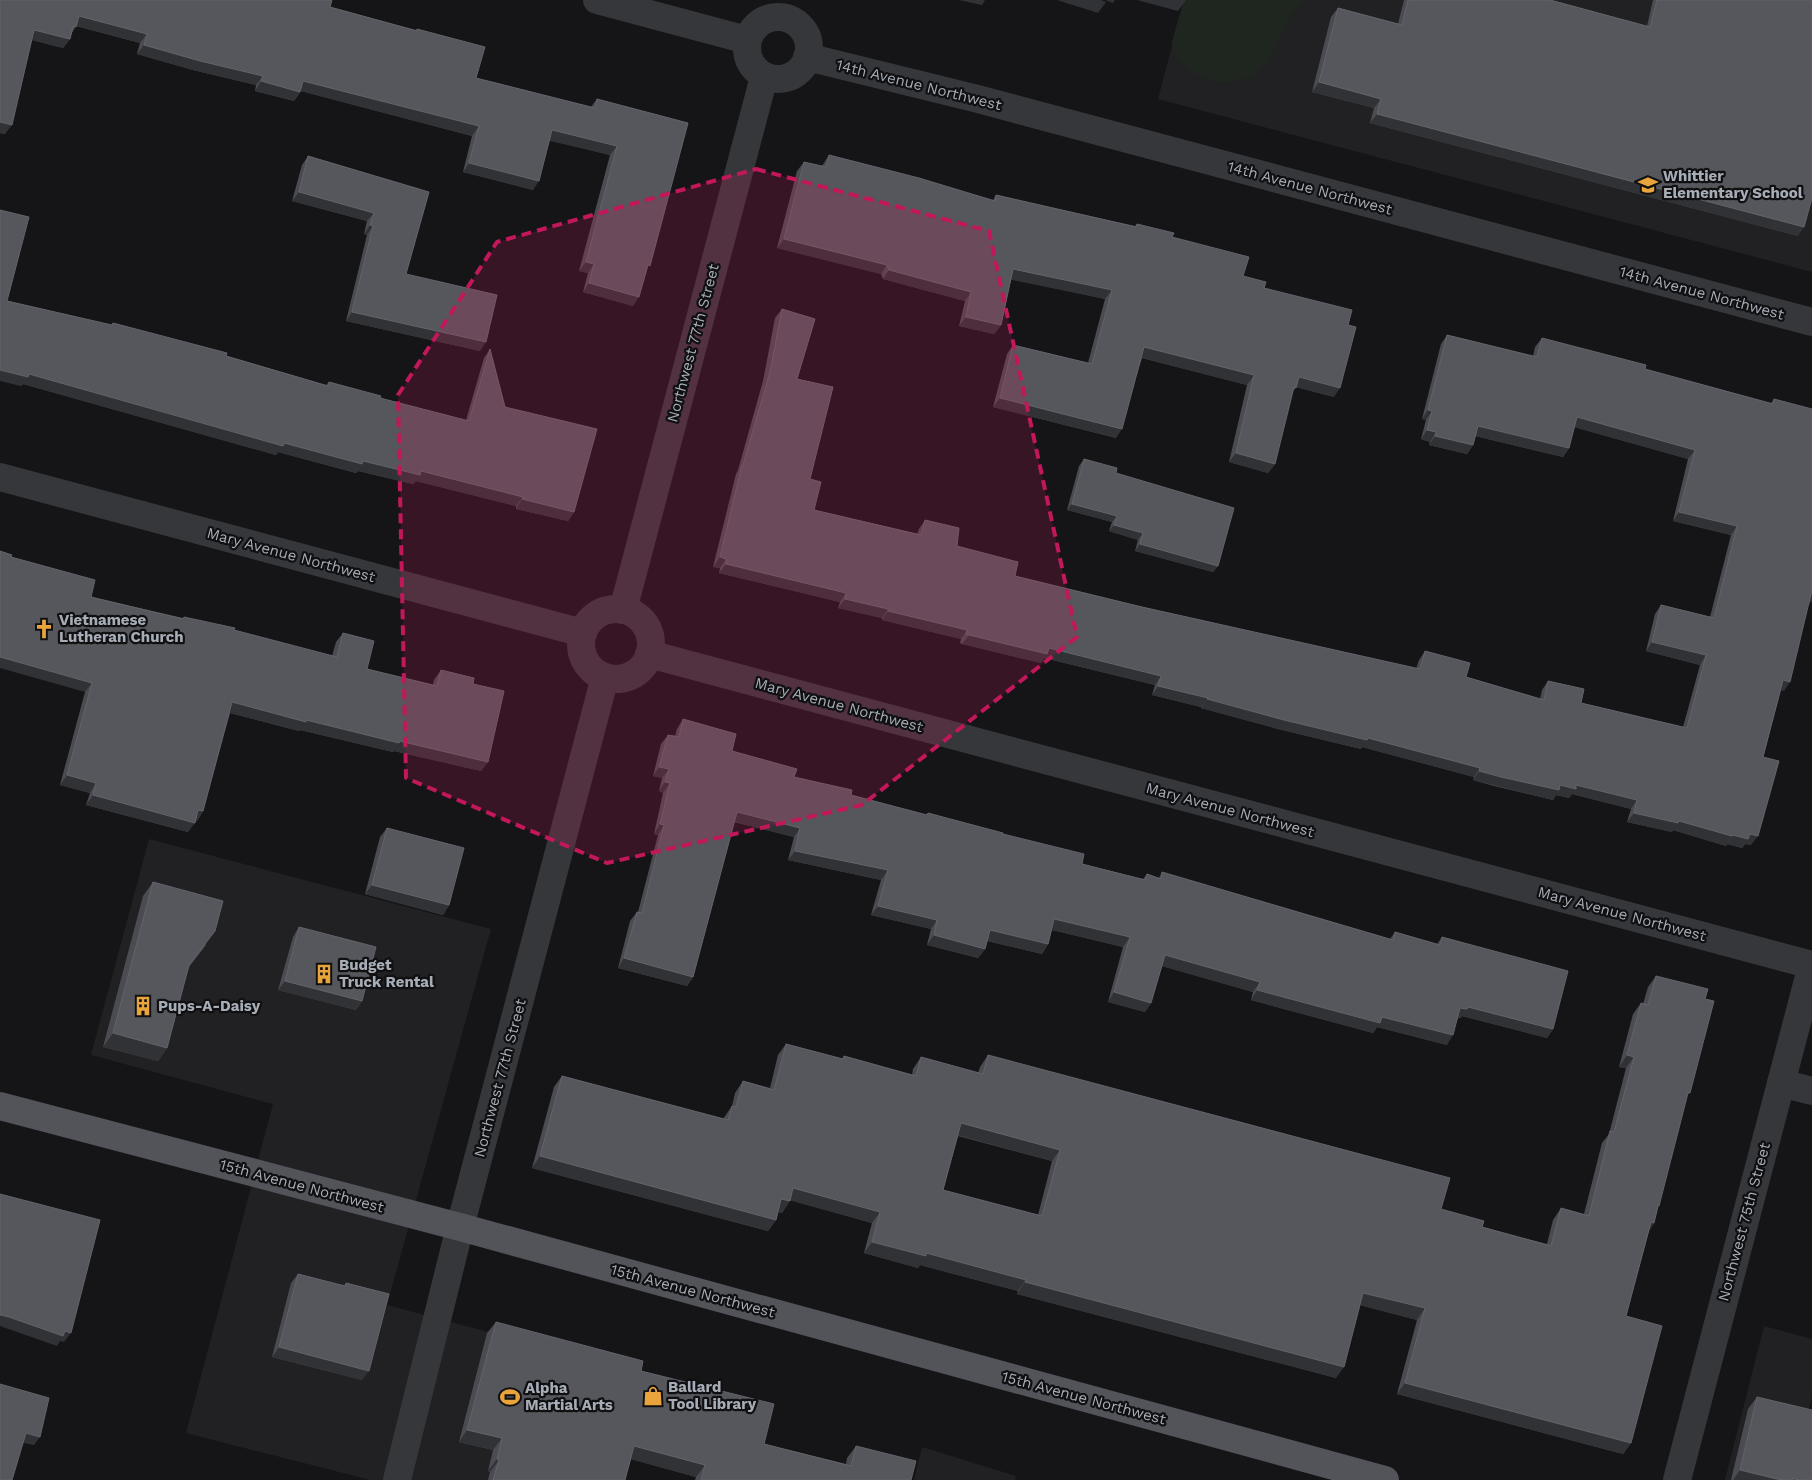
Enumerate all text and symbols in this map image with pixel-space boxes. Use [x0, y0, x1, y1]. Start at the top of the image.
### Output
street label: 14th Avenue Northwest [835, 56, 1004, 114]
street label: 14th Avenue Northwest [1226, 157, 1395, 219]
place label: Whittier Elementary School [1663, 167, 1803, 202]
school or university icon: Whittier Elementary School [1637, 174, 1659, 196]
street label: Northwest 77th Street [663, 261, 723, 424]
street label: 14th Avenue Northwest [1618, 262, 1787, 324]
street label: Mary Avenue Northwest [205, 524, 378, 586]
place label: Vietnamese Lutheran Church [59, 611, 184, 646]
church icon: Vietnamese Lutheran Church [33, 618, 55, 640]
street label: Mary Avenue Northwest [753, 674, 926, 736]
street label: Mary Avenue Northwest [1144, 779, 1317, 841]
street label: Mary Avenue Northwest [1536, 883, 1709, 945]
place label: Budget Truck Rental [339, 956, 434, 991]
building icon: Budget Truck Rental [313, 963, 335, 985]
building icon: Pups-A-Daisy [132, 995, 154, 1017]
street label: Northwest 77th Street [470, 996, 530, 1159]
place label: Pups-A-Daisy [158, 997, 261, 1015]
street label: Northwest 75th Street [1714, 1140, 1774, 1303]
street label: 15th Avenue Northwest [218, 1155, 387, 1217]
street label: 15th Avenue Northwest [609, 1260, 778, 1322]
street label: 15th Avenue Northwest [1000, 1367, 1169, 1429]
place label: Ballard Tool Library [668, 1378, 757, 1413]
place label: Alpha Martial Arts [525, 1379, 613, 1414]
shop icon: Ballard Tool Library [642, 1385, 664, 1407]
sports icon: Alpha Martial Arts [499, 1386, 521, 1408]

